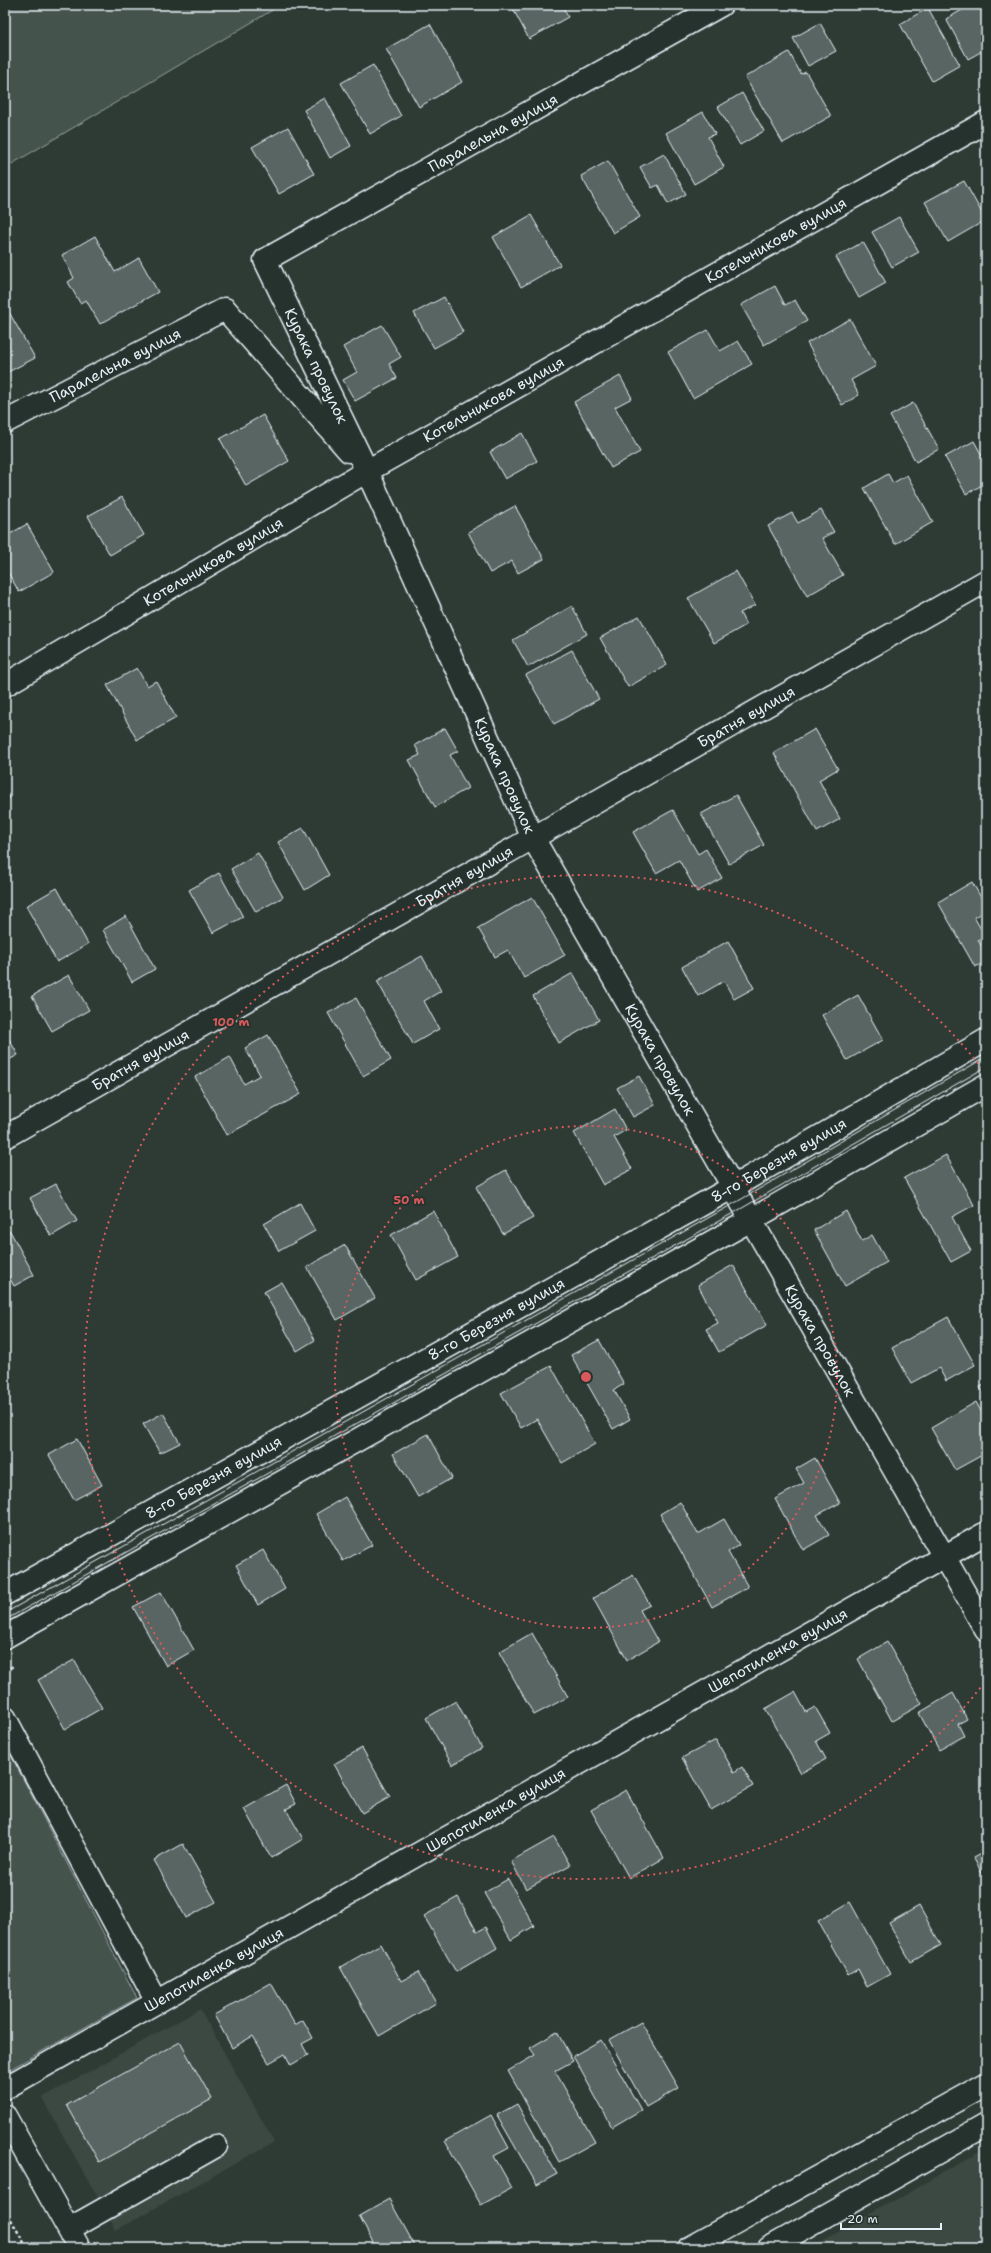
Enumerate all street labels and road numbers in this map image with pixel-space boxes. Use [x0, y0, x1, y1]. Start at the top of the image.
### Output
street label: Паралельна вулиця [425, 89, 561, 177]
street label: Котельникова вулиця [702, 193, 850, 288]
street label: Курака провулок [280, 305, 353, 427]
street label: Паралельна вулиця [46, 323, 184, 407]
street label: Котельникова вулиця [420, 352, 568, 447]
street label: Котельникова вулиця [140, 513, 287, 611]
street label: Братня вулиця [694, 681, 799, 752]
street label: Курака провулок [470, 714, 540, 837]
street label: Братня вулиця [412, 841, 517, 912]
street label: Курака провулок [620, 1000, 700, 1119]
street label: Братня вулиця [88, 1025, 193, 1096]
street label: 8-го Березня вулиця [707, 1113, 850, 1207]
street label: 8-го Березня вулиця [425, 1273, 568, 1365]
street label: Курака провулок [780, 1281, 860, 1400]
street label: 8-го Березня вулиця [142, 1431, 285, 1524]
street label: Шепотиленка вулиця [705, 1603, 851, 1698]
street label: Шепотиленка вулиця [423, 1763, 569, 1858]
street label: Шепотиленка вулиця [141, 1922, 287, 2017]

